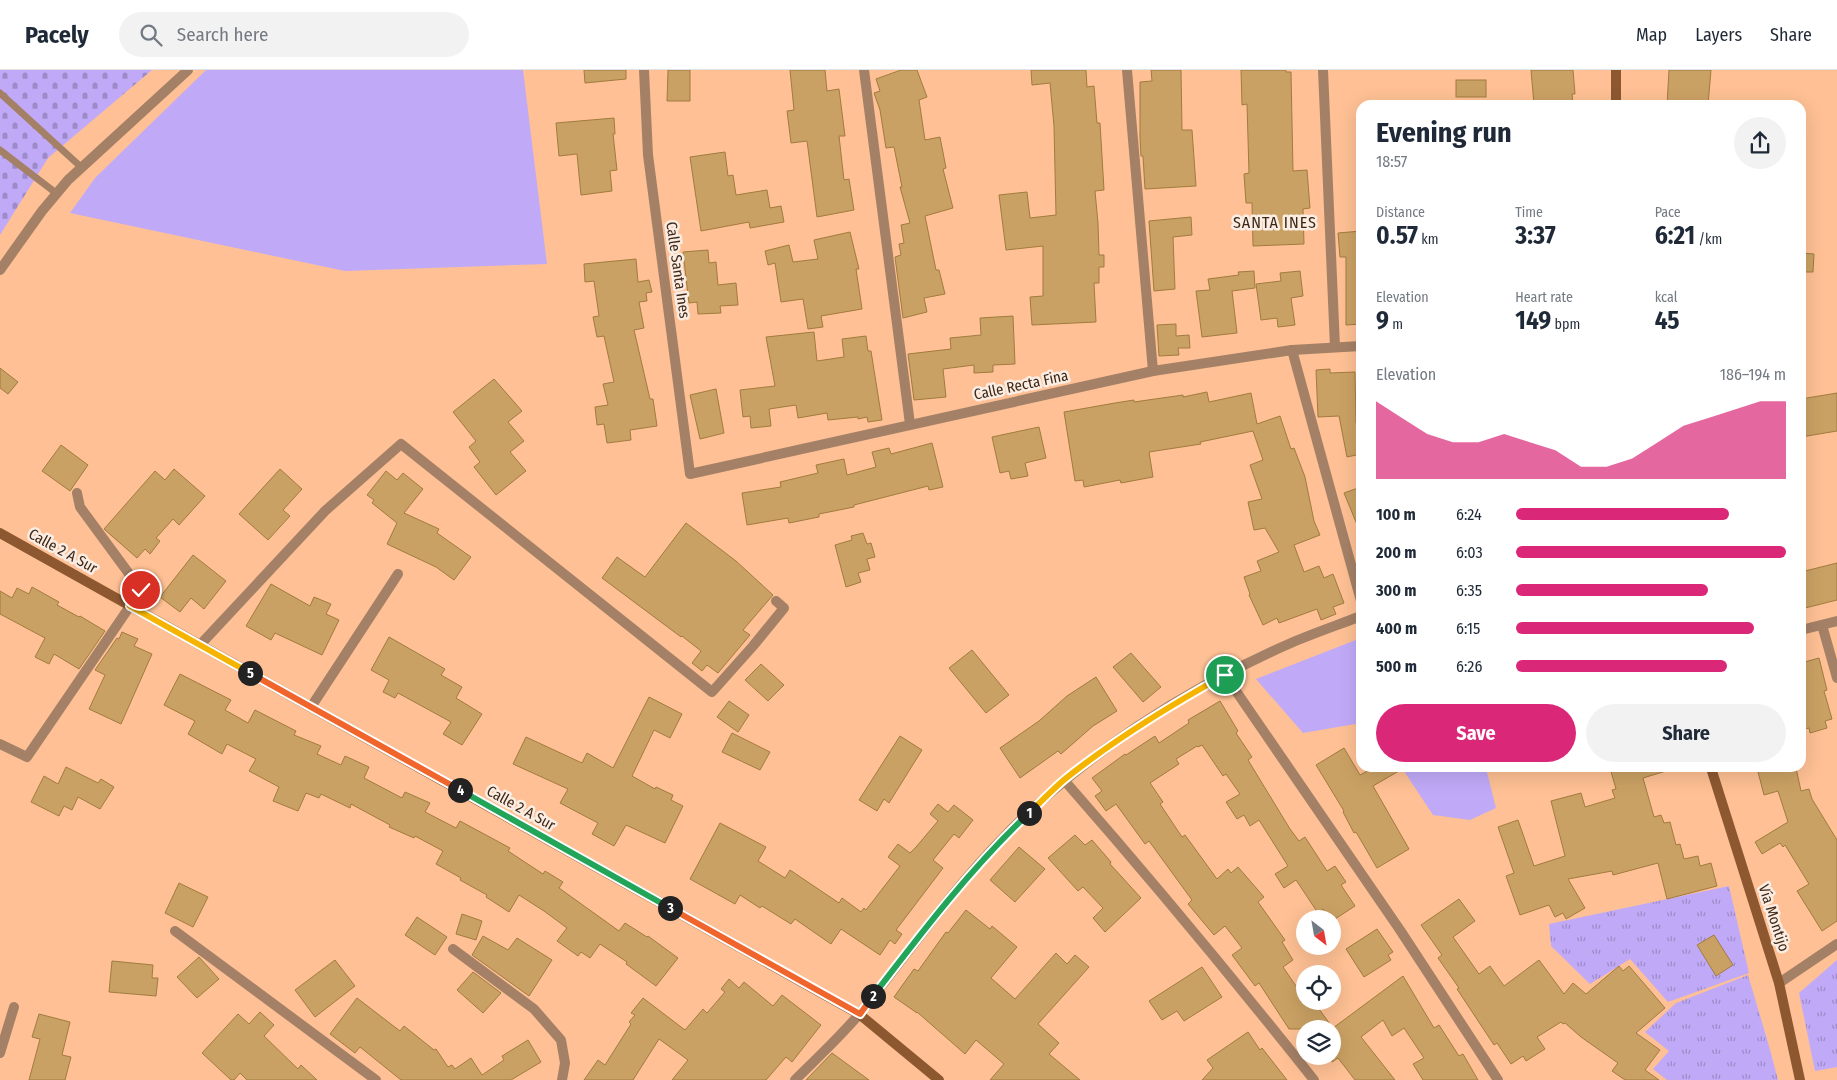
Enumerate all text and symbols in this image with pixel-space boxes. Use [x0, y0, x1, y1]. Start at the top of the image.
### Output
search box [119, 12, 469, 57]
text: Pacely [25, 21, 89, 49]
icon: search [137, 21, 165, 49]
text: Search here [177, 23, 268, 46]
text: Map [1636, 24, 1667, 46]
text: Layers [1695, 24, 1742, 46]
text: Share [1770, 24, 1812, 46]
text: Evening run [1376, 116, 1512, 149]
button: share [1734, 117, 1786, 169]
text: 18:57 [1376, 152, 1407, 171]
text: Distance [1376, 204, 1425, 221]
text: Time [1515, 204, 1543, 221]
text: Pace [1655, 204, 1681, 221]
district label: SANTA INES [1233, 213, 1317, 232]
street label: Calle Santa Ines [662, 220, 694, 320]
text: 0.57 [1376, 221, 1418, 251]
text: 3:37 [1515, 221, 1556, 251]
text: 6:21 [1655, 221, 1695, 251]
text: km [1418, 231, 1439, 248]
text: /km [1695, 231, 1722, 248]
text: Elevation [1376, 289, 1429, 306]
text: Heart rate [1515, 289, 1573, 306]
text: kcal [1655, 289, 1677, 306]
text: 9 [1376, 306, 1389, 336]
text: 149 [1515, 306, 1551, 336]
text: 45 [1655, 306, 1680, 336]
text: m [1389, 316, 1403, 333]
text: bpm [1551, 316, 1580, 333]
text: Elevation [1376, 365, 1436, 384]
text: 186–194 m [1720, 365, 1786, 384]
street label: Calle Recta Fina [972, 366, 1070, 404]
text: 100 m [1376, 505, 1416, 524]
text: 6:24 [1456, 505, 1482, 524]
street label: Calle 2 A Sur [26, 525, 101, 578]
text: 200 m [1376, 543, 1416, 562]
text: 6:03 [1456, 543, 1483, 562]
pin [120, 569, 162, 611]
icon: check [127, 576, 155, 604]
text: 300 m [1376, 581, 1417, 600]
text: 6:35 [1456, 581, 1482, 600]
text: 400 m [1376, 619, 1417, 638]
text: 6:15 [1456, 619, 1480, 638]
pin [1204, 654, 1246, 696]
text: 500 m [1376, 657, 1417, 676]
text: 6:26 [1456, 657, 1482, 676]
pin: 5 [238, 660, 262, 686]
icon: arrive [1211, 661, 1239, 689]
text: 5 [247, 665, 254, 682]
button: Save [1376, 704, 1576, 762]
button: Share [1586, 704, 1786, 762]
pin: 4 [448, 778, 472, 802]
text: 4 [457, 782, 464, 799]
street label: Calle 2 A Sur [484, 782, 559, 835]
pin: 1 [1016, 800, 1042, 826]
text: 1 [1027, 805, 1032, 822]
street label: Vía Montijo [1755, 882, 1793, 954]
pin: 3 [658, 896, 682, 920]
text: 3 [667, 900, 674, 917]
north arrow [1296, 910, 1341, 955]
map controls [1296, 910, 1341, 1065]
button: locate [1296, 965, 1341, 1010]
pin: 2 [860, 984, 886, 1008]
text: 2 [870, 988, 877, 1005]
button: layers [1296, 1020, 1341, 1065]

